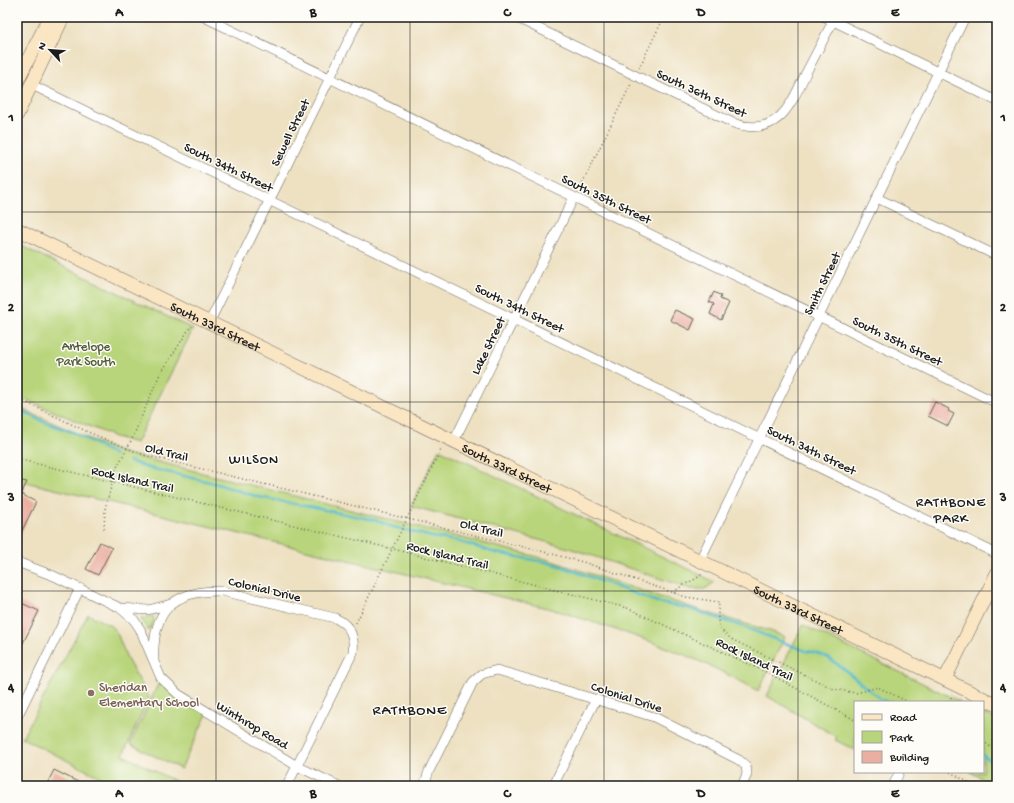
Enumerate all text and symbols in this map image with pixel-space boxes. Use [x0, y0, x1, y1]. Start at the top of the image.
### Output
text: A [114, 6, 124, 21]
text: B [309, 6, 318, 21]
text: C [502, 6, 512, 21]
text: D [696, 6, 706, 21]
text: E [891, 6, 900, 21]
north arrow [30, 30, 70, 70]
text: N [36, 41, 50, 52]
street label: South 36th Street [654, 67, 750, 122]
street label: Sewell Street [269, 95, 315, 169]
text: 1 [7, 111, 14, 126]
text: 1 [999, 111, 1006, 126]
street label: South 34th Street [181, 140, 276, 197]
street label: South 35th Street [559, 172, 655, 229]
street label: Smith Street [802, 249, 846, 318]
street label: South 34th Street [472, 281, 567, 338]
street label: South 33rd Street [167, 300, 263, 357]
text: 2 [8, 301, 15, 316]
text: 2 [1000, 301, 1007, 316]
street label: Lake Street [469, 313, 510, 377]
street label: South 35th Street [850, 314, 946, 371]
park label: Antelope Park South [55, 340, 116, 370]
street label: South 34th Street [764, 423, 859, 480]
street label: Old Trail [143, 441, 190, 466]
street label: South 33rd Street [459, 441, 555, 498]
district label: WILSON [229, 452, 279, 469]
street label: Rock Island Trail [90, 464, 175, 497]
text: 3 [7, 491, 15, 506]
text: 3 [999, 491, 1007, 506]
district label: RATHBONE PARK [916, 495, 986, 528]
street label: Old Trail [458, 517, 505, 542]
street label: Rock Island Trail [405, 539, 490, 574]
street label: Colonial Drive [227, 575, 302, 606]
street label: South 33rd Street [750, 583, 846, 640]
street label: Rock Island Trail [713, 635, 795, 686]
street label: Colonial Drive [589, 680, 664, 717]
text: 4 [7, 681, 15, 696]
place label: Sheridan Elementary School [99, 681, 199, 711]
text: 4 [999, 681, 1007, 696]
marker: Sheridan Elementary School [86, 688, 96, 698]
street label: Winthrop Road [213, 699, 292, 754]
legend [854, 701, 984, 773]
district label: RATHBONE [373, 702, 447, 720]
text: Road [890, 712, 917, 726]
text: Park [889, 732, 915, 746]
text: Building [889, 752, 929, 766]
text: A [114, 787, 124, 802]
text: B [309, 787, 318, 802]
text: C [502, 787, 512, 802]
text: D [696, 787, 706, 802]
text: E [891, 787, 900, 802]

